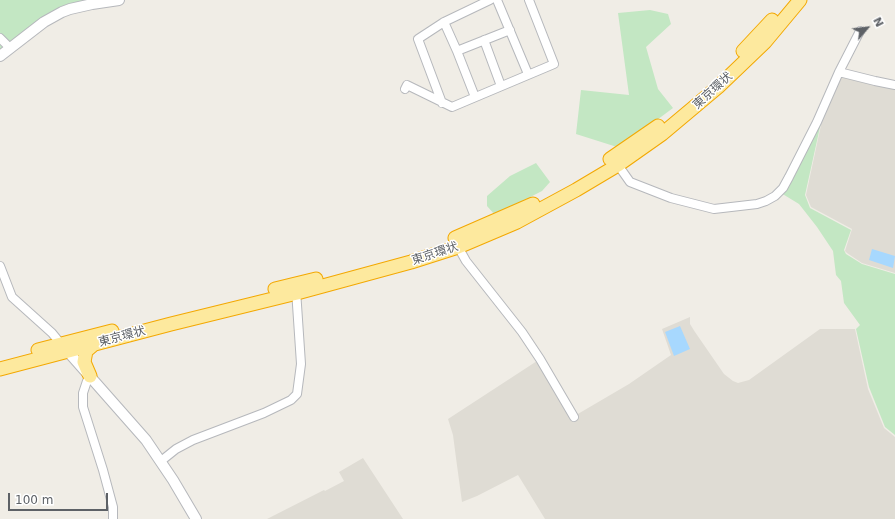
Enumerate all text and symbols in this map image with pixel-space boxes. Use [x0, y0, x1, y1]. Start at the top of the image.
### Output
north arrow [847, 8, 887, 48]
text: N [870, 15, 886, 29]
street label: 東京環状 [690, 70, 736, 112]
street label: 東京環状 [410, 240, 460, 268]
street label: 東京環状 [97, 324, 147, 350]
scale bar [10, 485, 110, 511]
text: 100 m [15, 493, 53, 507]

